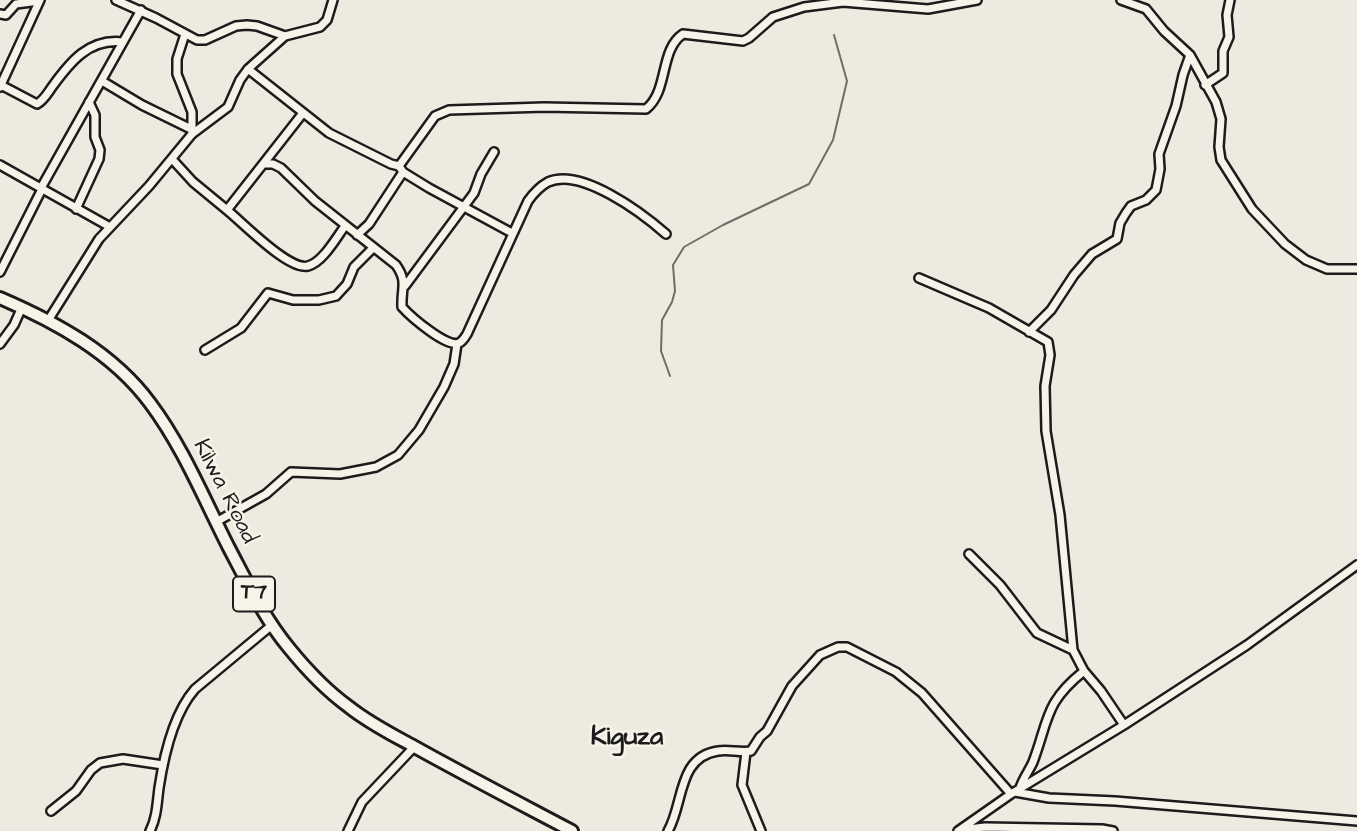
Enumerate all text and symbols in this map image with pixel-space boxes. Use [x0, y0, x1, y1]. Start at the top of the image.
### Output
street label: Kilwa Road [186, 435, 262, 549]
road number: T7 [233, 576, 275, 612]
district label: Kiguza [591, 723, 663, 755]

